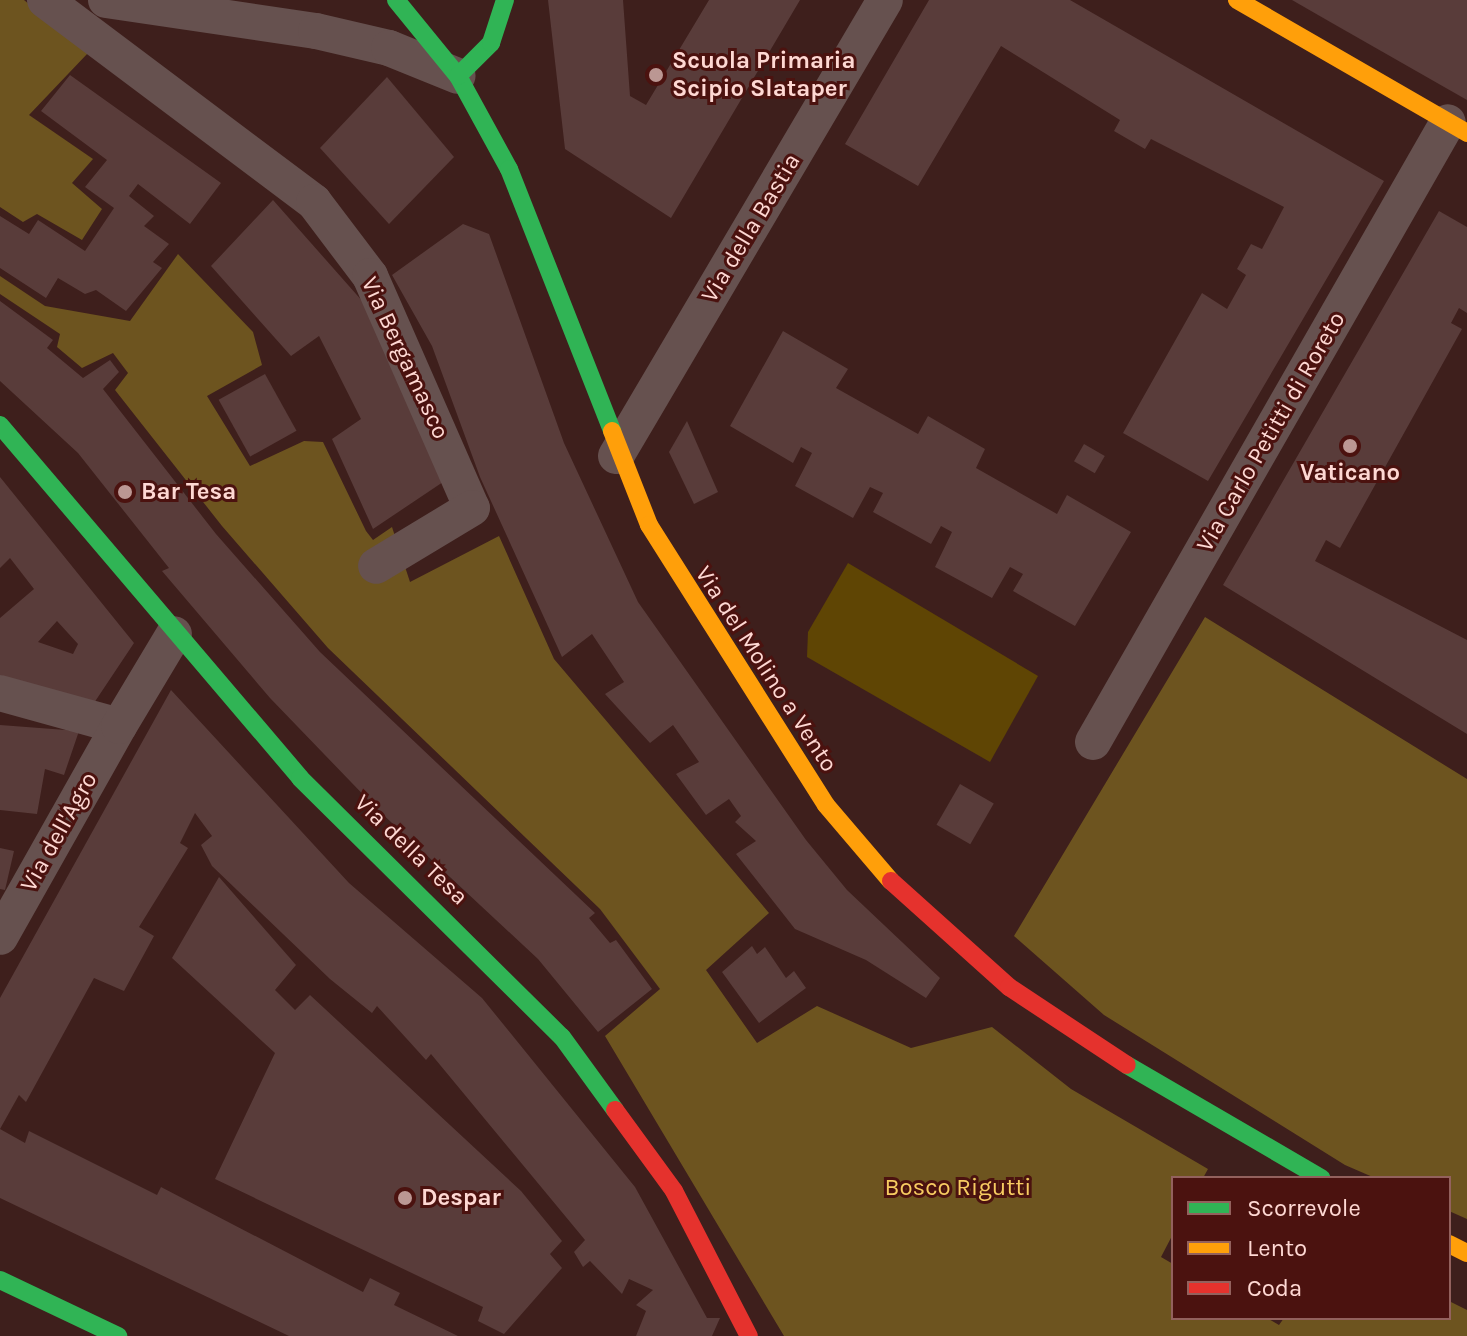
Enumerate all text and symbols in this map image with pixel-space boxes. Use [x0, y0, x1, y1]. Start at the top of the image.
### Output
place label: Scuola Primaria Scipio Slataper [672, 47, 855, 103]
marker: Scuola Primaria Scipio Slataper [647, 66, 665, 84]
street label: Via della Bastia [695, 148, 807, 308]
street label: Via Bergamasco [355, 272, 455, 444]
street label: Via Carlo Petitti di Roreto [1190, 307, 1352, 557]
marker: Vaticano [1341, 437, 1359, 455]
place label: Vaticano [1300, 459, 1400, 487]
place label: Bar Tesa [141, 478, 236, 506]
marker: Bar Tesa [116, 483, 134, 501]
street label: Via del Molino a Vento [689, 561, 843, 777]
street label: Via dell'Agro [14, 767, 104, 897]
street label: Via della Tesa [348, 789, 474, 911]
park label: Bosco Rigutti [885, 1174, 1031, 1202]
legend [1171, 1176, 1451, 1320]
place label: Despar [421, 1184, 501, 1212]
marker: Despar [396, 1189, 414, 1207]
text: Scorrevole [1247, 1194, 1361, 1222]
text: Lento [1247, 1234, 1307, 1262]
text: Coda [1247, 1274, 1302, 1302]

